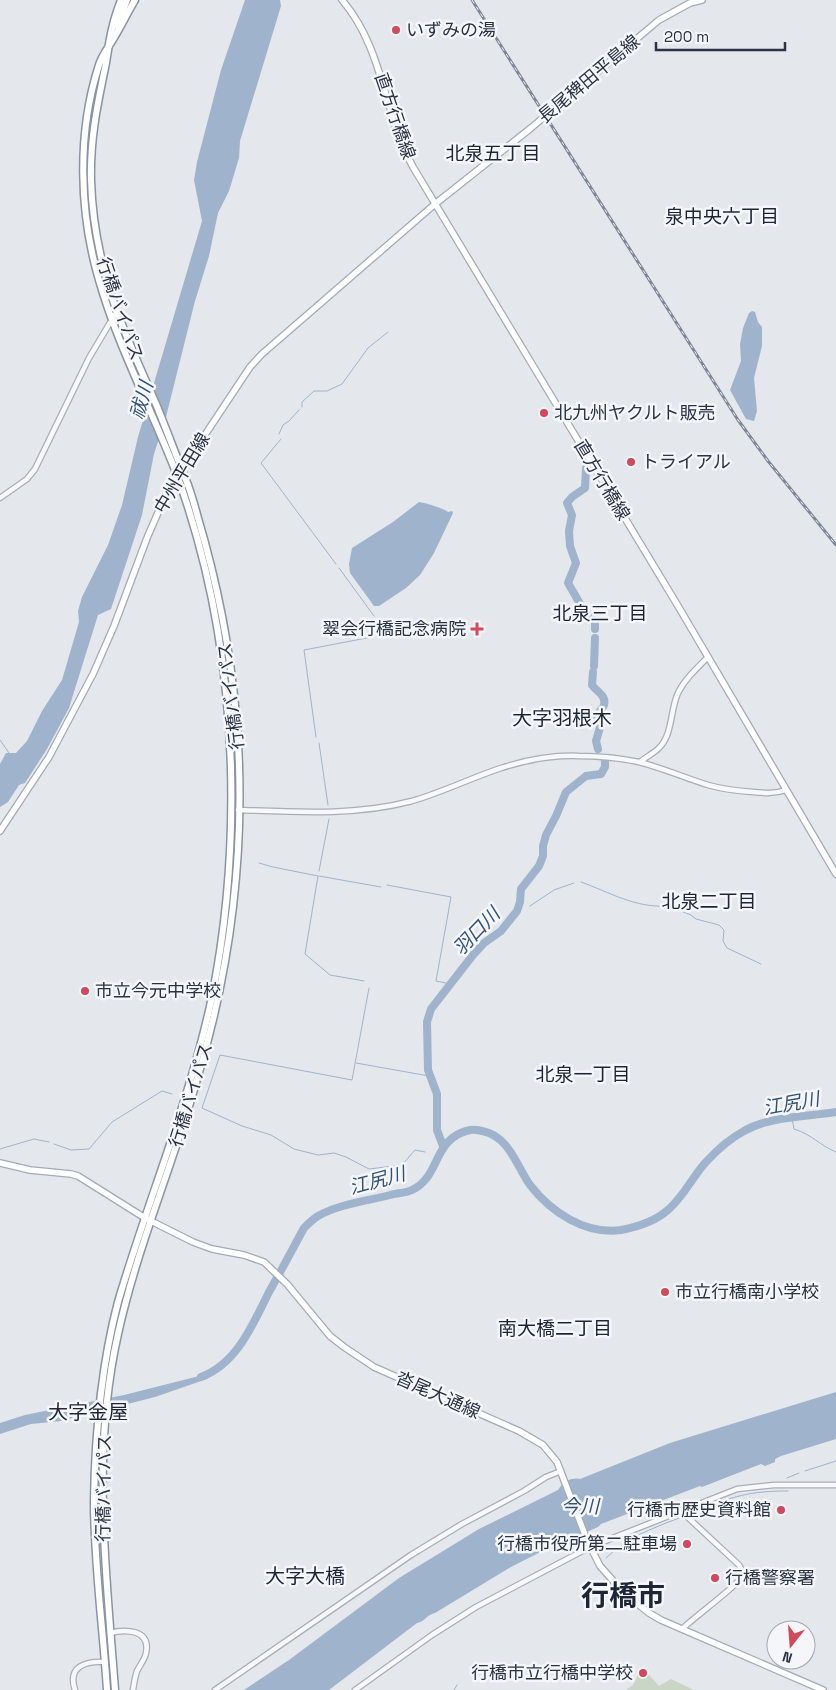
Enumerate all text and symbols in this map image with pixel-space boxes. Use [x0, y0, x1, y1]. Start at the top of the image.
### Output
place label: いずみの湯 [406, 18, 496, 41]
scale bar [656, 20, 785, 52]
marker: いずみの湯 [390, 24, 402, 36]
text: 200 m [664, 27, 709, 46]
street label: 長尾稗田平島線 [533, 29, 644, 128]
street label: 直方行橋線 [370, 70, 421, 162]
district label: 北泉五丁目 [445, 141, 541, 166]
district label: 泉中央六丁目 [665, 204, 779, 229]
street label: 行橋バイパス [92, 254, 149, 363]
water label: 祓川 [124, 377, 159, 422]
place label: 北九州ヤクルト販売 [554, 401, 715, 424]
marker: 北九州ヤクルト販売 [538, 407, 550, 419]
street label: 中州平田線 [149, 428, 215, 517]
street label: 直方行橋線 [569, 435, 635, 524]
place label: トライアル [641, 450, 731, 473]
marker: トライアル [625, 456, 637, 468]
district label: 北泉三丁目 [552, 601, 648, 626]
place label: 翠会行橋記念病院 [322, 617, 466, 640]
marker: 翠会行橋記念病院 [470, 622, 484, 636]
street label: 行橋バイパス [213, 641, 248, 751]
district label: 大字羽根木 [512, 705, 612, 731]
district label: 北泉二丁目 [661, 889, 757, 914]
water label: 羽口川 [448, 901, 507, 961]
place label: 市立今元中学校 [95, 979, 221, 1002]
marker: 市立今元中学校 [79, 985, 91, 997]
street label: 行橋バイパス [164, 1040, 217, 1150]
district label: 北泉一丁目 [535, 1062, 631, 1087]
water label: 江尻川 [761, 1086, 823, 1121]
water label: 江尻川 [346, 1161, 410, 1200]
place label: 市立行橋南小学校 [675, 1280, 819, 1303]
marker: 市立行橋南小学校 [659, 1286, 671, 1298]
district label: 南大橋二丁目 [498, 1316, 612, 1341]
street label: 沓尾大通線 [392, 1366, 484, 1423]
district label: 大字金屋 [48, 1399, 128, 1425]
street label: 行橋バイパス [91, 1434, 116, 1542]
water label: 今川 [561, 1494, 601, 1519]
place label: 行橋市歴史資料館 [627, 1498, 771, 1521]
marker: 行橋市歴史資料館 [775, 1504, 787, 1516]
place label: 行橋市役所第二駐車場 [497, 1532, 677, 1555]
marker: 行橋市役所第二駐車場 [681, 1538, 693, 1550]
district label: 大字大橋 [265, 1563, 345, 1589]
place label: 行橋警察署 [725, 1566, 815, 1589]
marker: 行橋警察署 [709, 1572, 721, 1584]
district label: 行橋市 [581, 1577, 665, 1613]
north arrow [766, 1620, 816, 1670]
text: N [780, 1647, 794, 1667]
place label: 行橋市立行橋中学校 [471, 1661, 633, 1684]
marker: 行橋市立行橋中学校 [637, 1667, 649, 1679]

